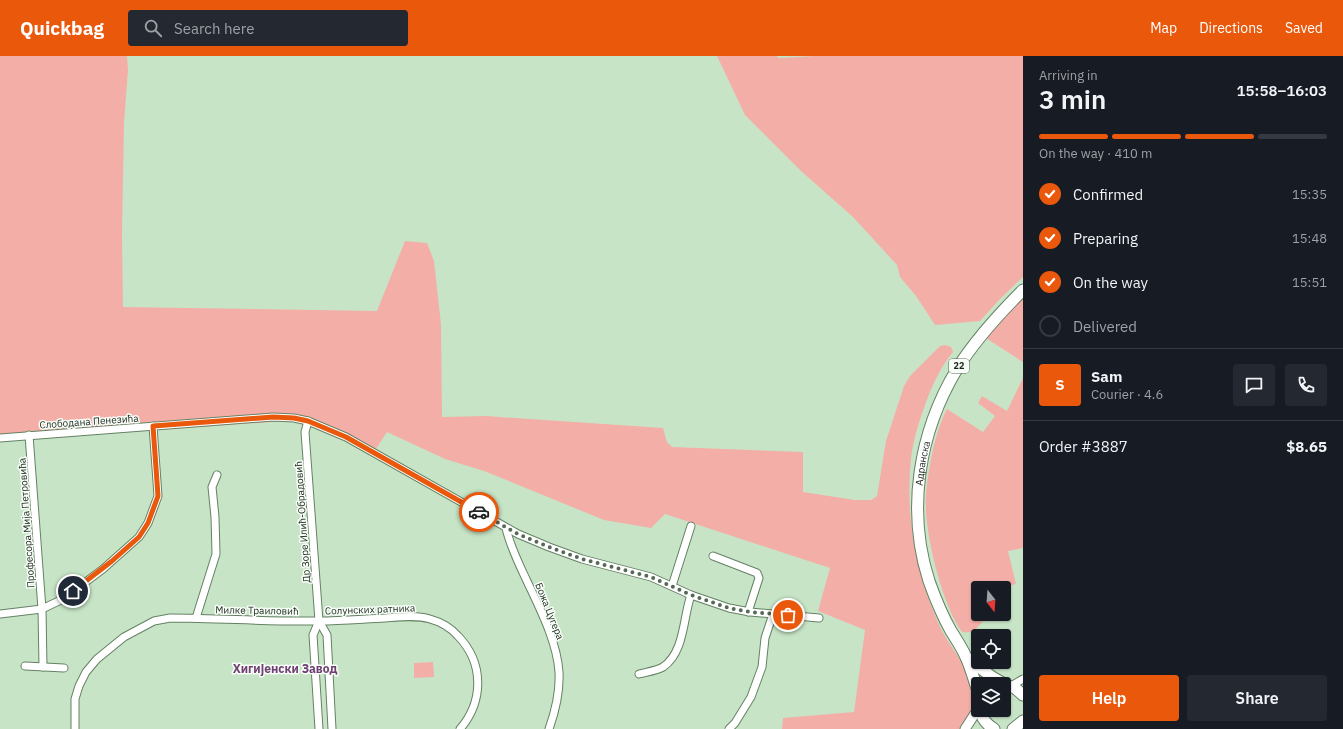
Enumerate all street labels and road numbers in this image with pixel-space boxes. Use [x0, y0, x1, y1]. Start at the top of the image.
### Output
road number: 22 [949, 359, 969, 373]
street label: Слободана Пенезића [39, 412, 140, 431]
street label: Адранска [913, 439, 933, 486]
street label: Професора Мија Петровића [15, 457, 38, 589]
street label: Др Зоре Илић-Обрадовић [292, 461, 313, 583]
street label: Божа Цугера [532, 581, 567, 642]
street label: Солунских ратника [325, 601, 416, 618]
street label: Милке Траиловић [215, 603, 299, 618]

